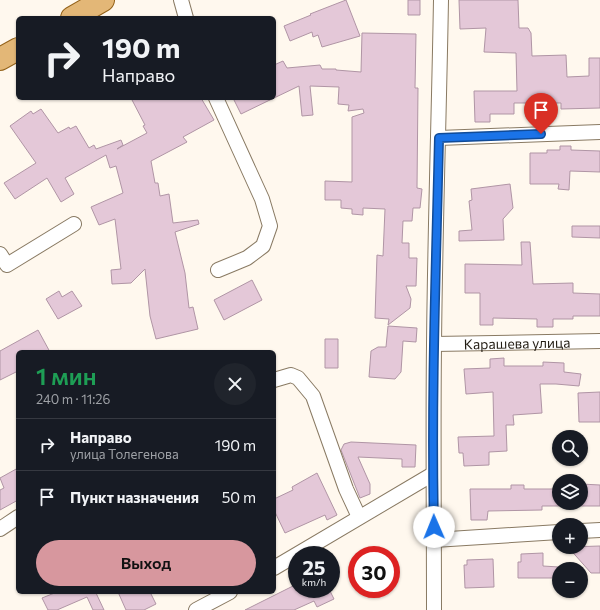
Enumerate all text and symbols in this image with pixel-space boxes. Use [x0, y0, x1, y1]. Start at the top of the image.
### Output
text: 190 m [102, 30, 180, 64]
icon: right [36, 32, 88, 84]
text: Направо [102, 64, 175, 86]
pin [524, 93, 558, 134]
icon: arrive [530, 99, 552, 121]
street label: Карашева улица [463, 333, 571, 352]
text: 1 мин [36, 361, 97, 390]
button: close [214, 363, 256, 405]
text: 240 m · 11:26 [36, 391, 110, 407]
text: Направо [70, 428, 132, 446]
map controls [552, 430, 588, 598]
button: search [552, 430, 588, 466]
icon: right [36, 434, 58, 456]
text: 190 m [215, 436, 256, 454]
text: улица Толегенова [70, 446, 179, 462]
button: layers [552, 474, 588, 510]
icon: arrive [36, 486, 58, 508]
text: Пункт назначения [70, 488, 199, 506]
text: 50 m [222, 488, 256, 506]
position arrow [413, 506, 455, 548]
button: + [552, 518, 588, 554]
button: Выход [36, 540, 256, 586]
speed limit sign: 30 [348, 546, 400, 598]
text: 25 [302, 555, 326, 579]
button: − [552, 562, 588, 598]
text: km/h [302, 576, 326, 588]

